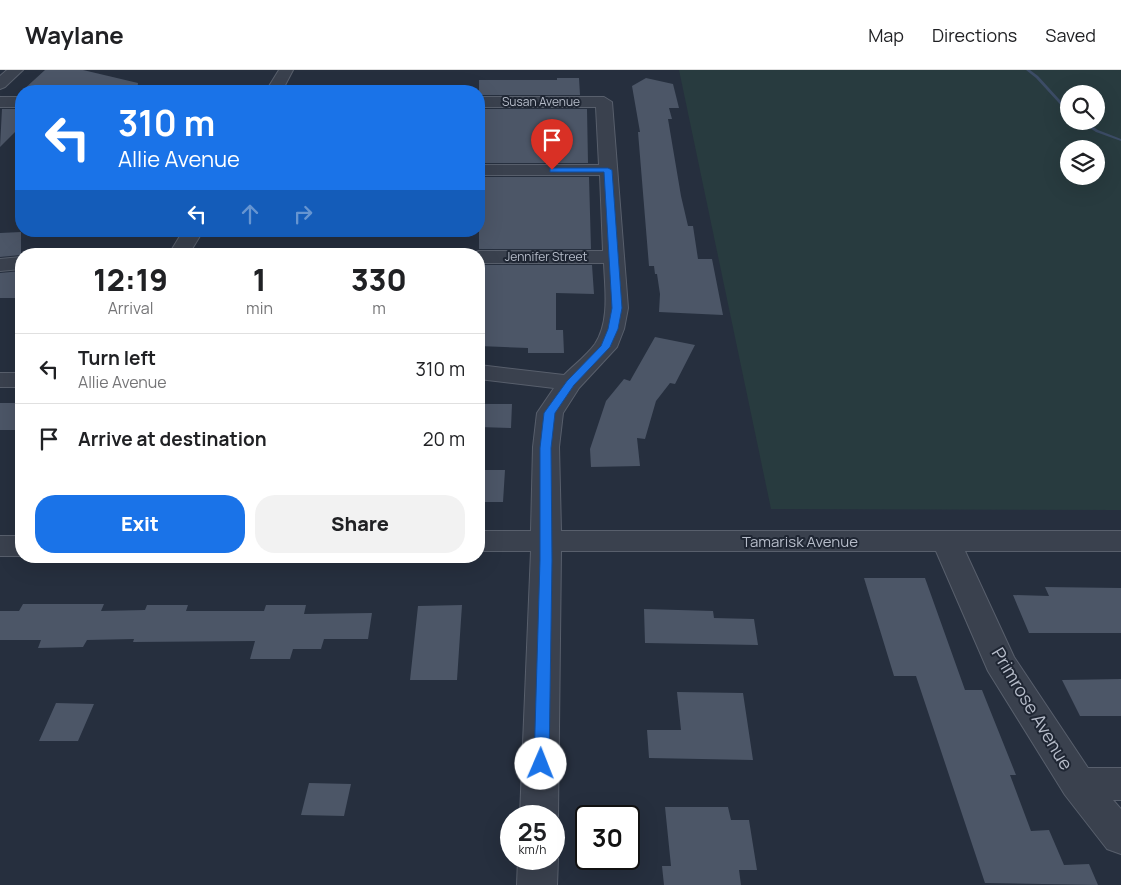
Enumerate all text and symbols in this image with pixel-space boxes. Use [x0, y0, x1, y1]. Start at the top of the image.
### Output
text: Waylane [25, 18, 124, 51]
text: Map [868, 23, 904, 47]
text: Directions [932, 23, 1017, 47]
text: Saved [1045, 23, 1096, 47]
map controls [1060, 85, 1105, 185]
button: search [1060, 85, 1105, 130]
street label: Susan Avenue [502, 93, 580, 110]
text: 310 m [118, 99, 215, 147]
icon: left [35, 105, 100, 170]
pin [531, 119, 573, 170]
icon: arrive [538, 126, 566, 154]
button: layers [1060, 140, 1105, 185]
text: Allie Avenue [118, 144, 240, 174]
icon: left [183, 200, 211, 228]
icon: ahead [236, 200, 264, 228]
icon: right [289, 200, 317, 228]
street label: Jennifer Street [505, 248, 587, 265]
text: 12:19 [93, 259, 168, 300]
text: 1 [253, 259, 266, 300]
text: 330 [351, 259, 407, 300]
text: Arrival [108, 297, 153, 319]
text: min [246, 297, 273, 319]
text: m [372, 297, 386, 319]
text: Turn left [78, 345, 156, 371]
icon: left [35, 355, 63, 383]
text: 310 m [416, 356, 465, 382]
text: Allie Avenue [78, 371, 167, 393]
icon: arrive [35, 425, 63, 453]
text: Arrive at destination [78, 426, 267, 452]
text: 20 m [423, 426, 465, 452]
button: Exit [35, 495, 245, 553]
button: Share [255, 495, 465, 553]
street label: Tamarisk Avenue [742, 531, 858, 552]
street label: Primrose Avenue [987, 643, 1079, 774]
position arrow [514, 737, 566, 789]
speed limit sign: 30 [575, 805, 640, 870]
text: 25 [518, 814, 547, 849]
text: km/h [519, 841, 546, 858]

